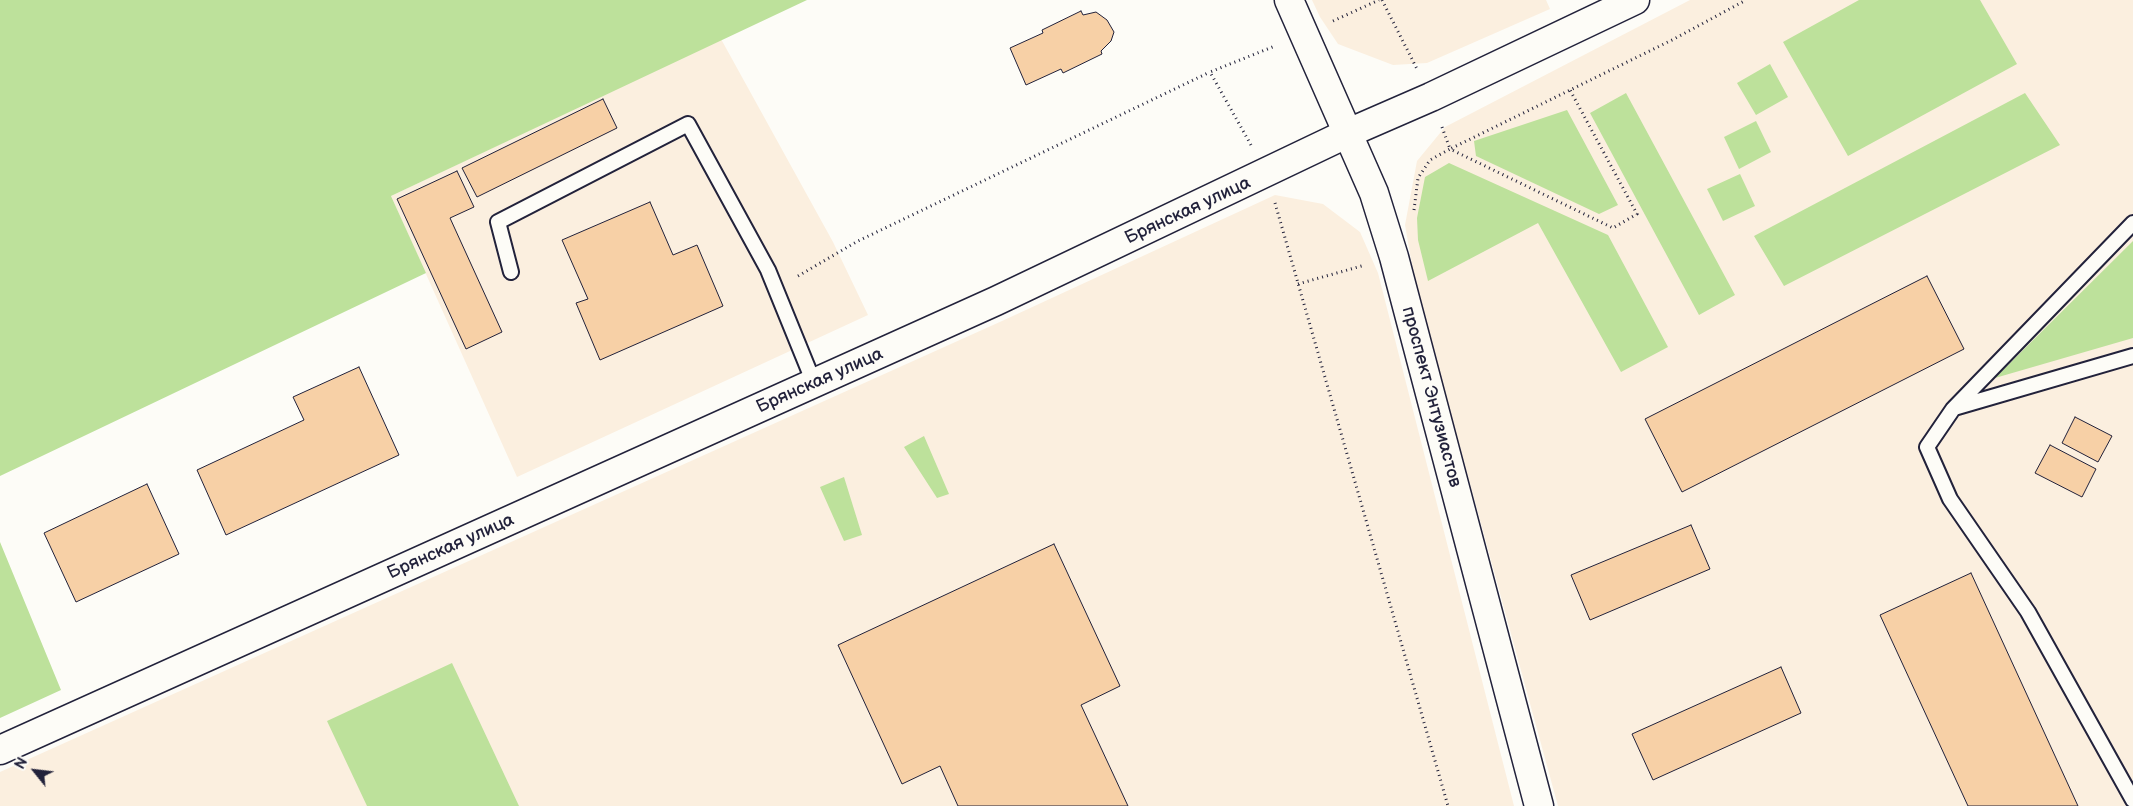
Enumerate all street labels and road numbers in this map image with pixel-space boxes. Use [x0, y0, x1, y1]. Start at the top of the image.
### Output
street label: Брянская улица [1122, 172, 1254, 250]
street label: проспект Энтузиастов [1396, 304, 1466, 490]
street label: Брянская улица [753, 343, 887, 419]
street label: Брянская улица [384, 509, 518, 585]

